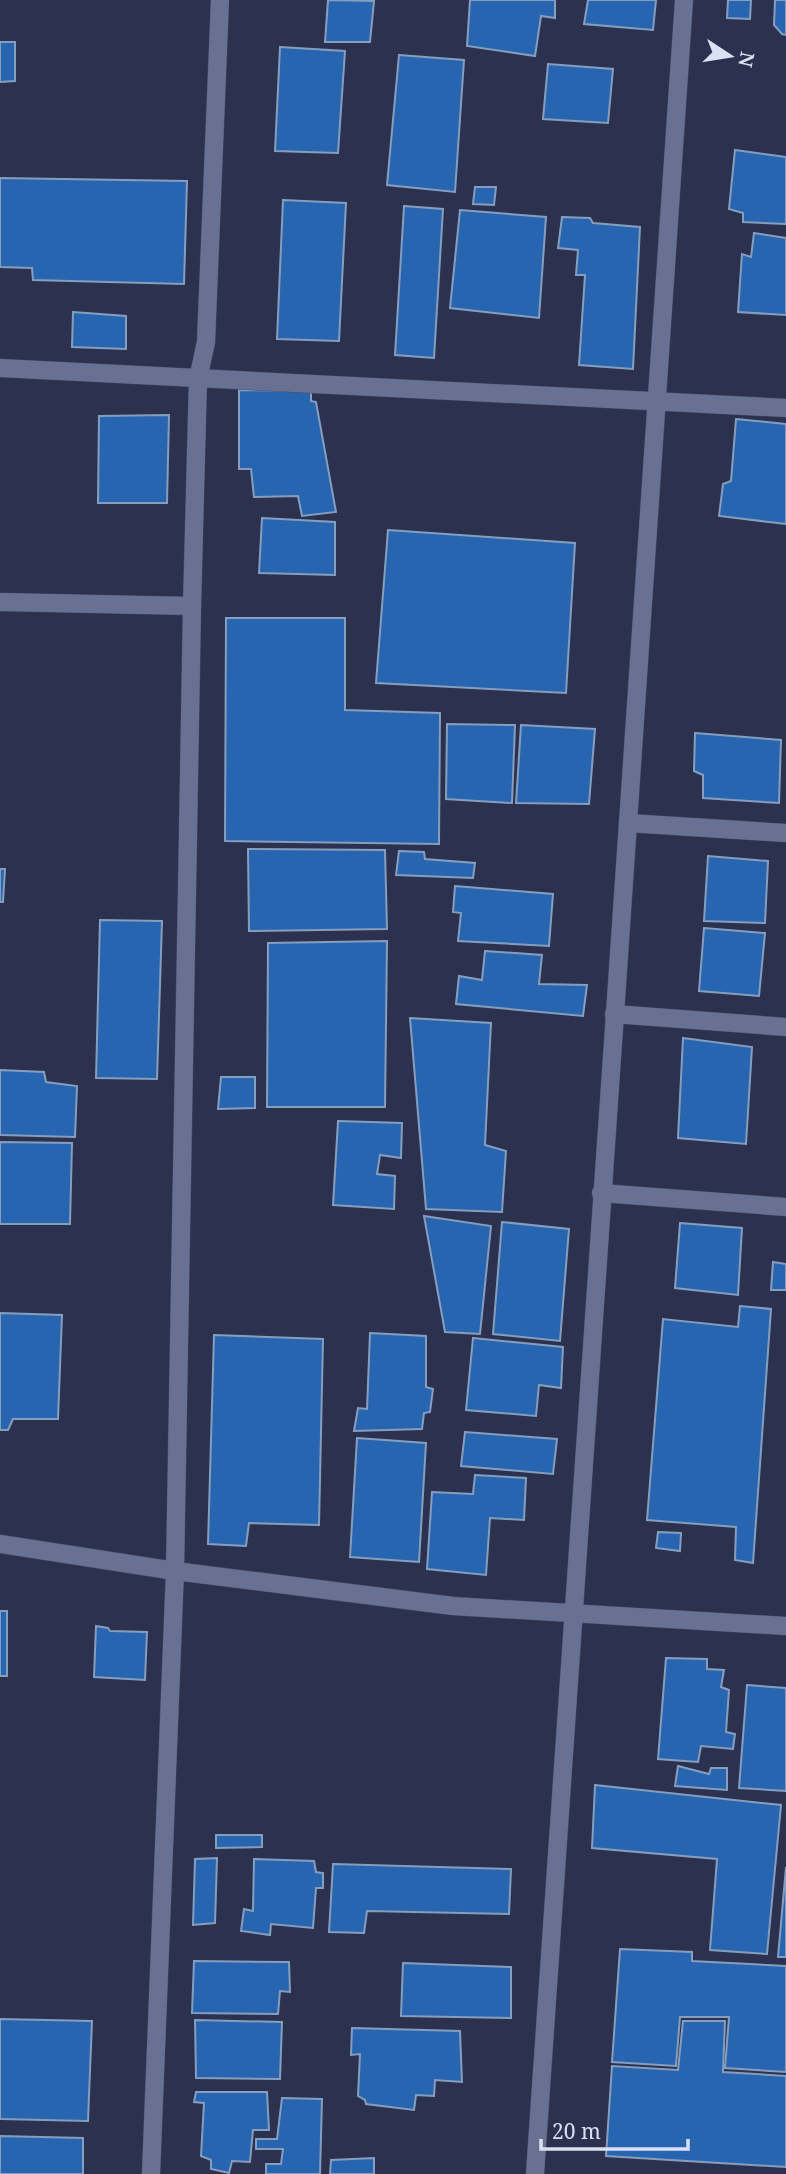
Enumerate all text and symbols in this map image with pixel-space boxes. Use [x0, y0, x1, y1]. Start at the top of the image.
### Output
north arrow [695, 21, 765, 91]
text: N [732, 50, 761, 70]
scale bar [541, 2108, 688, 2152]
text: 20 m [552, 2117, 601, 2145]

